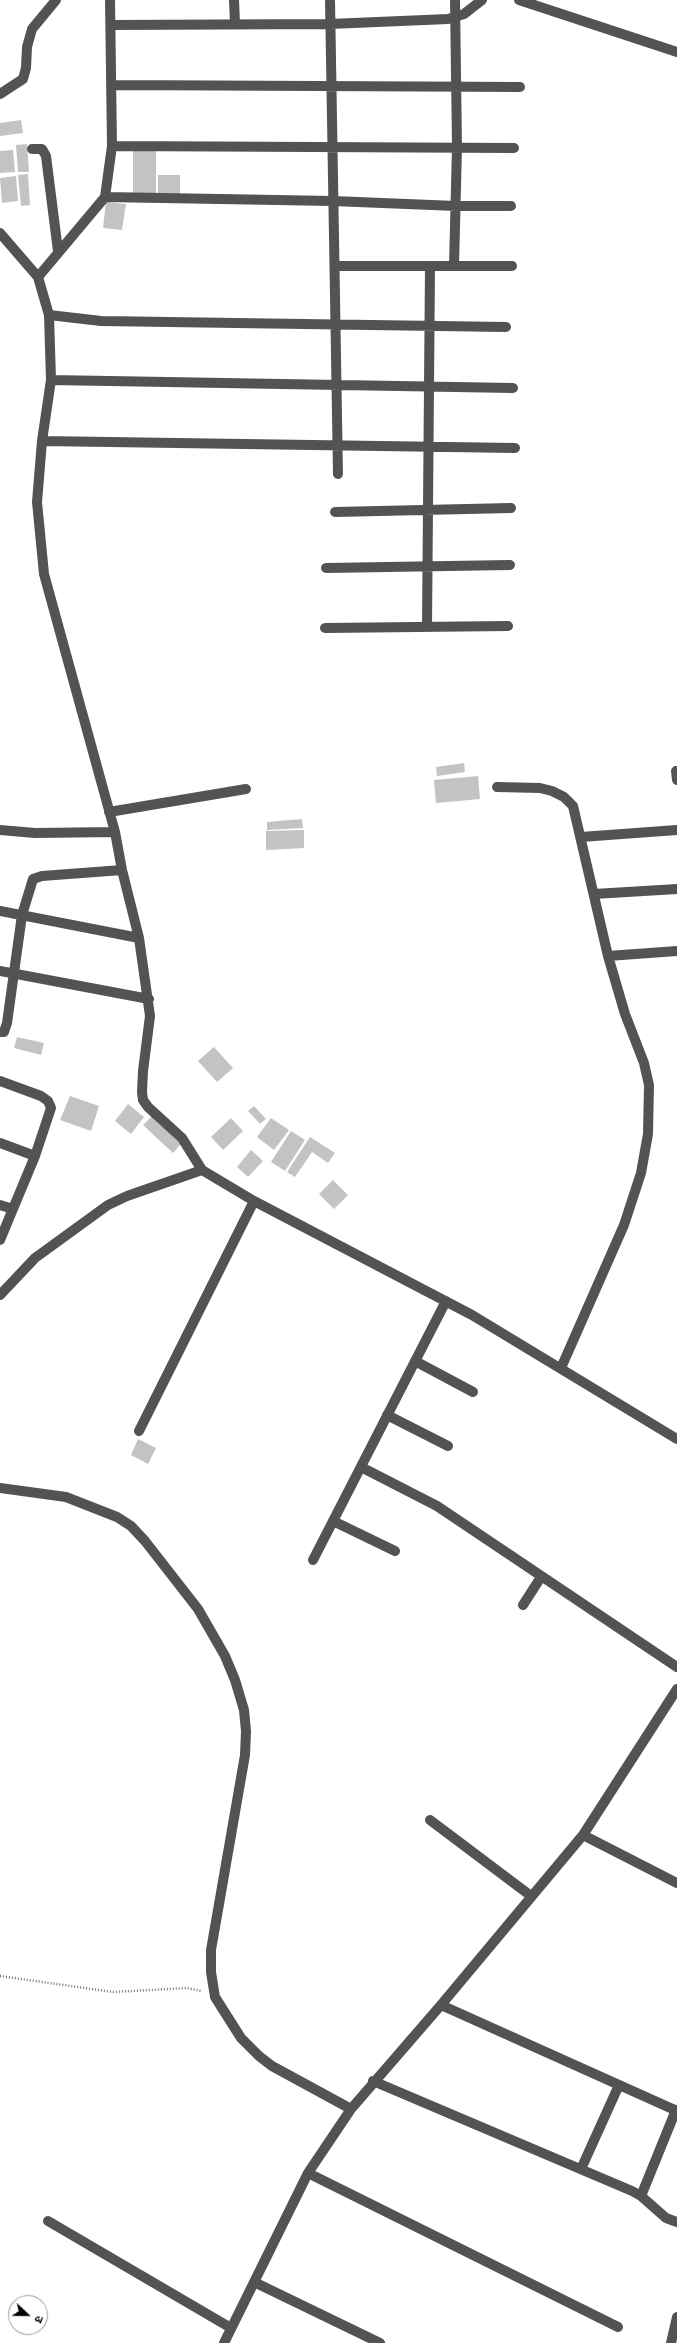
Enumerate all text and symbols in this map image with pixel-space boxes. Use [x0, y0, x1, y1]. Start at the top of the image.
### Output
north arrow [8, 2295, 48, 2335]
text: उ [31, 2314, 46, 2325]

